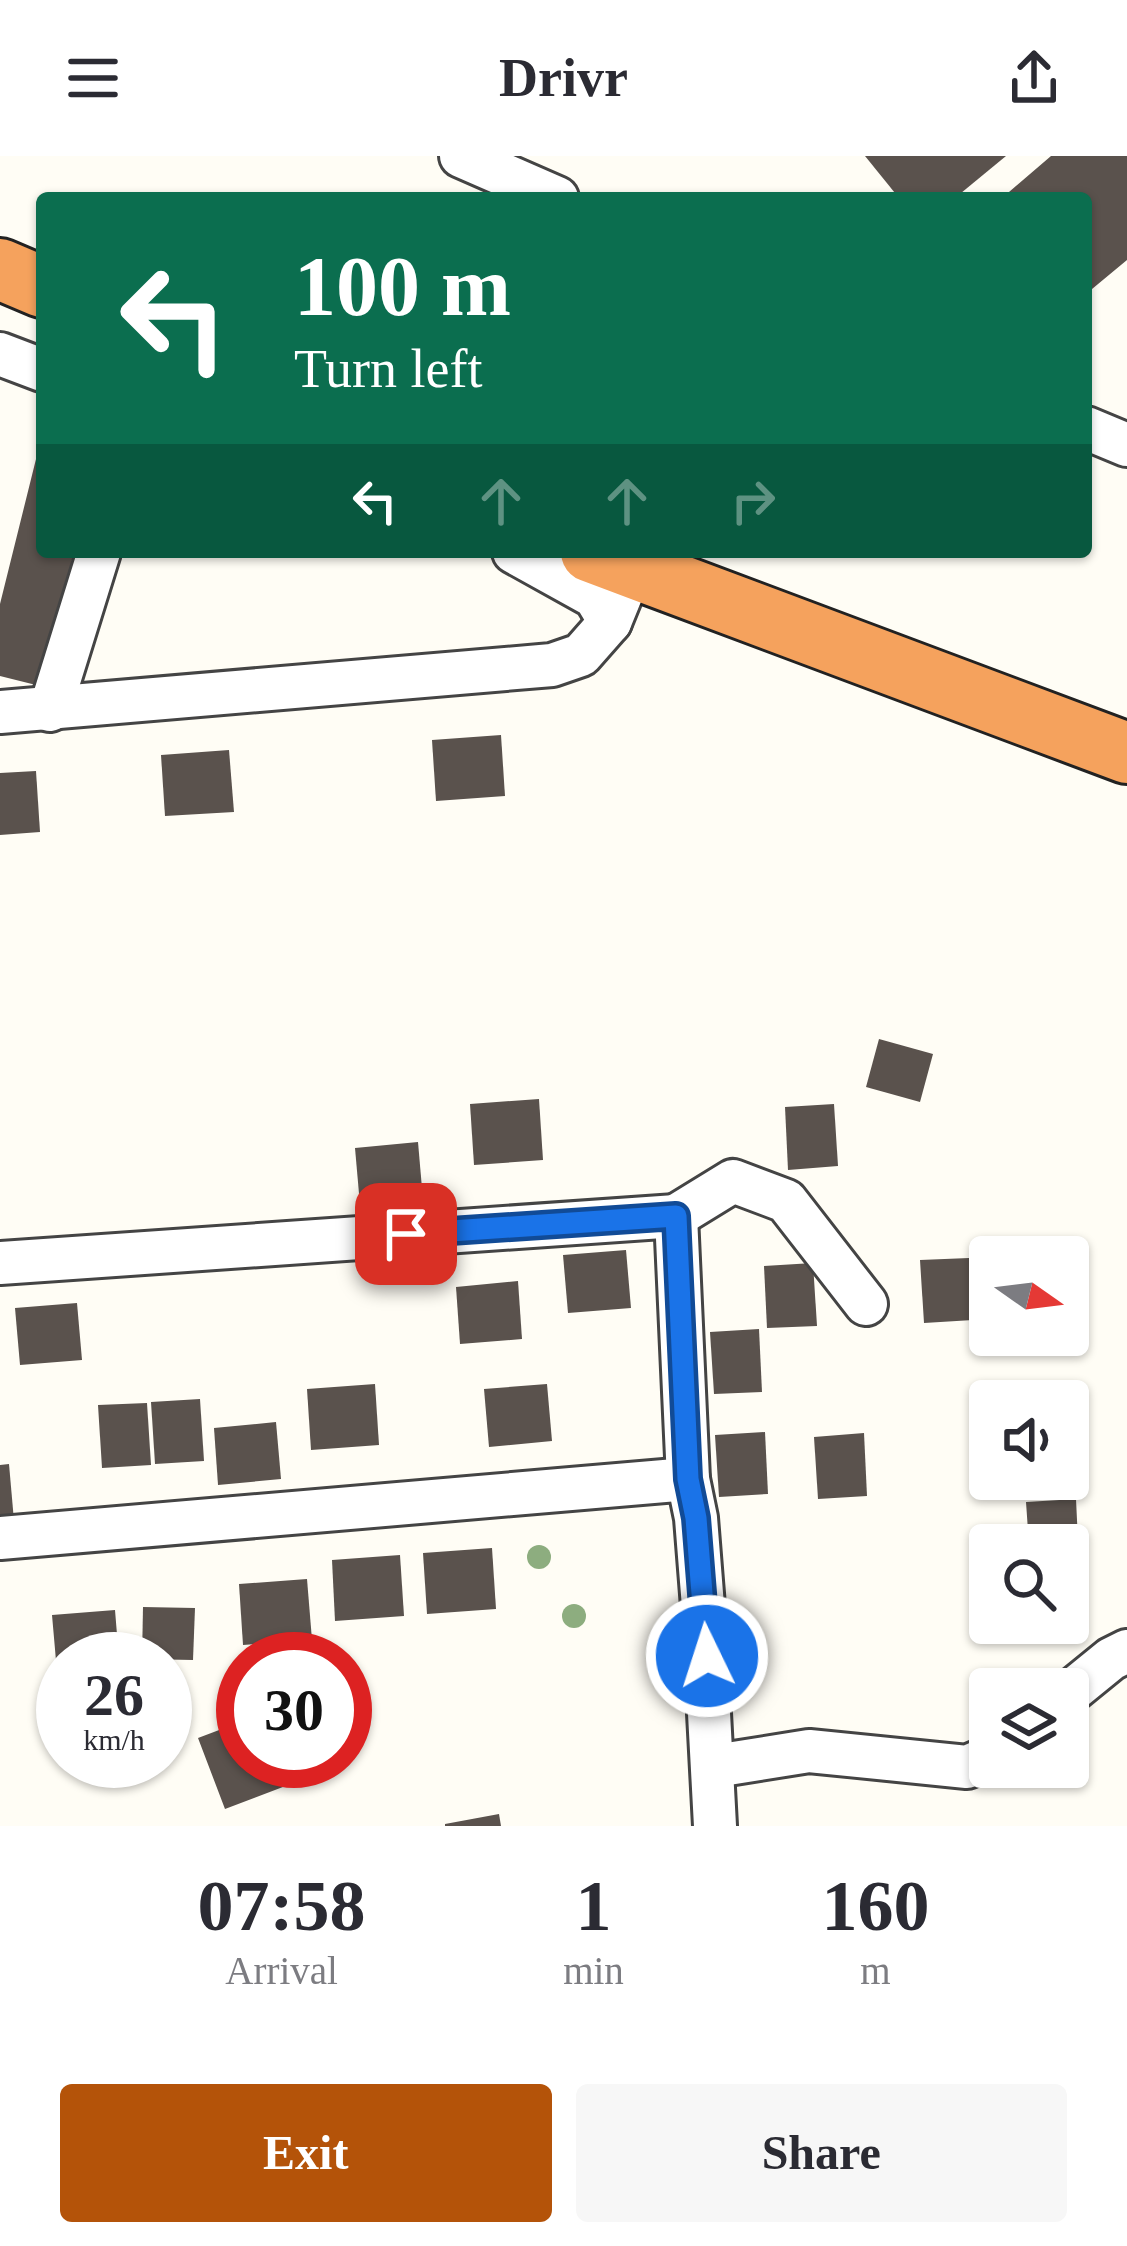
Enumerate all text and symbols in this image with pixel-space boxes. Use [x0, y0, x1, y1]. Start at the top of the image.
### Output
icon: menu [60, 45, 126, 111]
icon: share [1001, 45, 1067, 111]
text: Drivr [499, 48, 628, 108]
icon: left [96, 240, 252, 396]
text: 100 m [294, 240, 511, 333]
text: Turn left [294, 339, 483, 399]
icon: left [342, 468, 408, 534]
icon: ahead [468, 468, 534, 534]
icon: ahead [594, 468, 660, 534]
icon: right [720, 468, 786, 534]
pin [355, 1183, 457, 1285]
icon: arrive [373, 1201, 439, 1267]
north arrow [969, 1236, 1089, 1356]
map controls [969, 1236, 1089, 1788]
button: sound [969, 1380, 1089, 1500]
button: search [969, 1524, 1089, 1644]
position arrow [644, 1593, 770, 1719]
speed limit sign: 30 [216, 1632, 372, 1788]
text: 26 [84, 1662, 144, 1728]
button: layers [969, 1668, 1089, 1788]
text: km/h [83, 1723, 145, 1756]
text: 07:58 [198, 1866, 366, 1946]
text: 1 [575, 1866, 611, 1946]
text: 160 [821, 1866, 929, 1946]
text: Arrival [225, 1949, 338, 1992]
text: min [563, 1949, 624, 1992]
text: m [860, 1949, 891, 1992]
button: Exit [60, 2084, 552, 2222]
button: Share [576, 2084, 1067, 2222]

